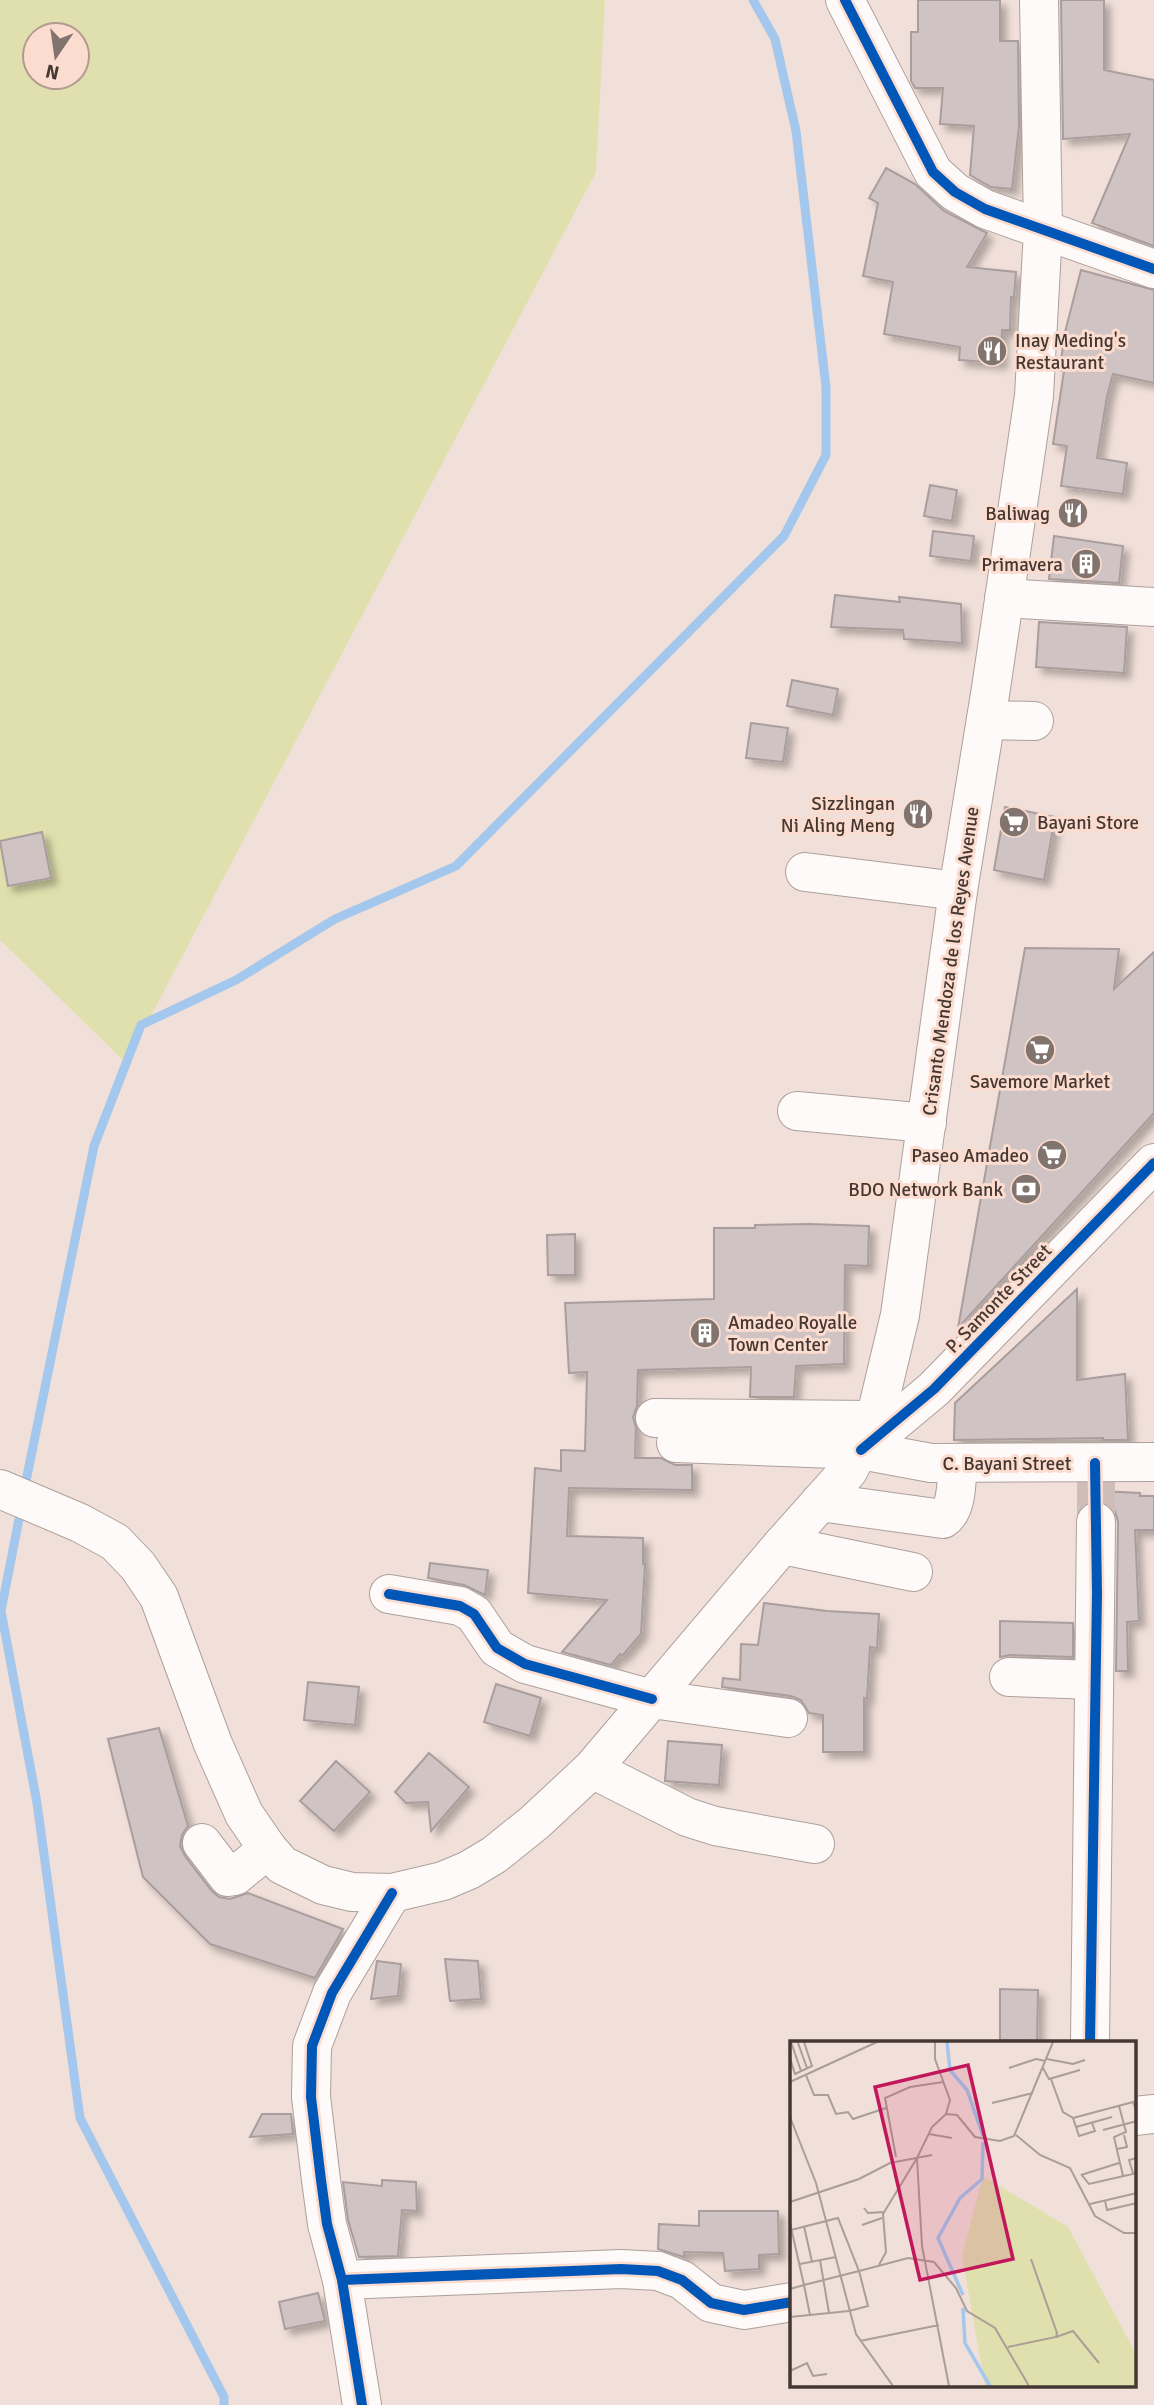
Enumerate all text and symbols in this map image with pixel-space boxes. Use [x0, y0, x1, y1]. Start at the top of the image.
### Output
north arrow [21, 21, 91, 91]
text: N [43, 58, 62, 85]
place label: Inay Meding's Restaurant [1015, 329, 1126, 375]
restaurant icon: Inay Meding's Restaurant [975, 334, 1009, 368]
restaurant icon: Baliwag [1056, 496, 1090, 530]
place label: Baliwag [985, 502, 1050, 526]
building icon: Primavera [1069, 547, 1103, 581]
place label: Primavera [981, 553, 1063, 577]
place label: Sizzlingan Ni Aling Meng [781, 792, 895, 838]
restaurant icon: Sizzlingan Ni Aling Meng [901, 797, 935, 831]
street label: Crisanto Mendoza de los Reyes Avenue [917, 805, 985, 1117]
supermarket icon: Bayani Store [997, 805, 1031, 839]
place label: Bayani Store [1037, 811, 1139, 835]
supermarket icon: Savemore Market [1023, 1033, 1057, 1067]
place label: Savemore Market [970, 1070, 1111, 1094]
supermarket icon: Paseo Amadeo [1035, 1138, 1069, 1172]
place label: Paseo Amadeo [911, 1144, 1029, 1168]
bank icon: BDO Network Bank [1009, 1172, 1043, 1206]
place label: BDO Network Bank [848, 1178, 1003, 1202]
street label: P. Samonte Street [941, 1239, 1057, 1358]
place label: Amadeo Royalle Town Center [728, 1311, 857, 1357]
building icon: Amadeo Royalle Town Center [688, 1316, 722, 1350]
street label: C. Bayani Street [942, 1452, 1072, 1476]
inset map [790, 2041, 1136, 2388]

